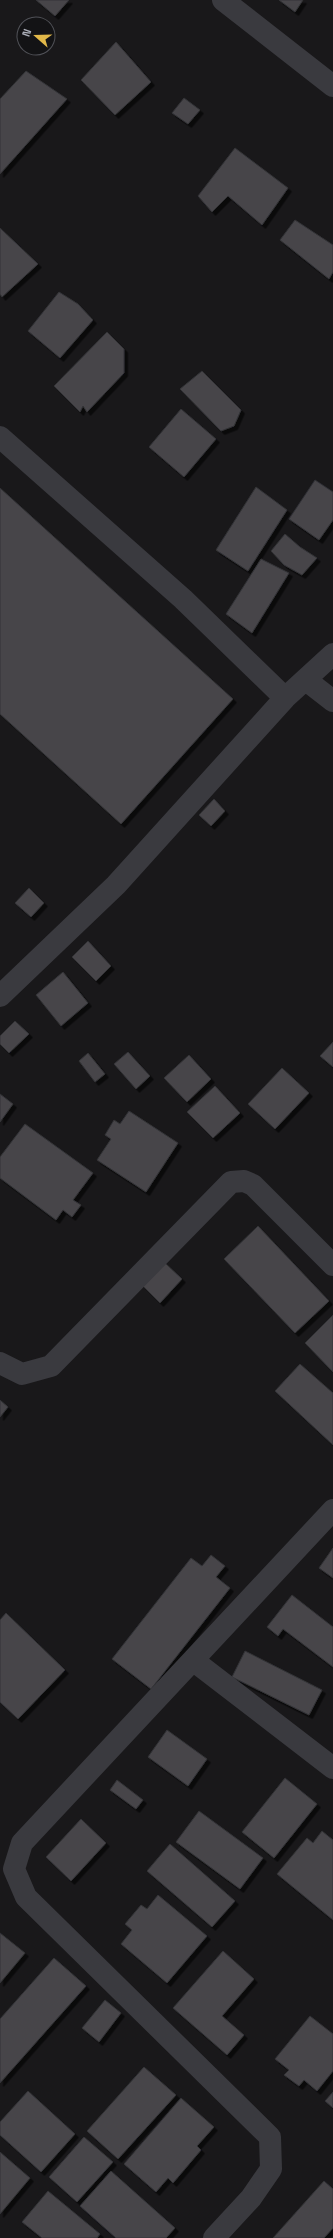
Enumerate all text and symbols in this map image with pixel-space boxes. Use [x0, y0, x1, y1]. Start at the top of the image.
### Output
north arrow [16, 16, 56, 56]
text: N [19, 27, 34, 38]

